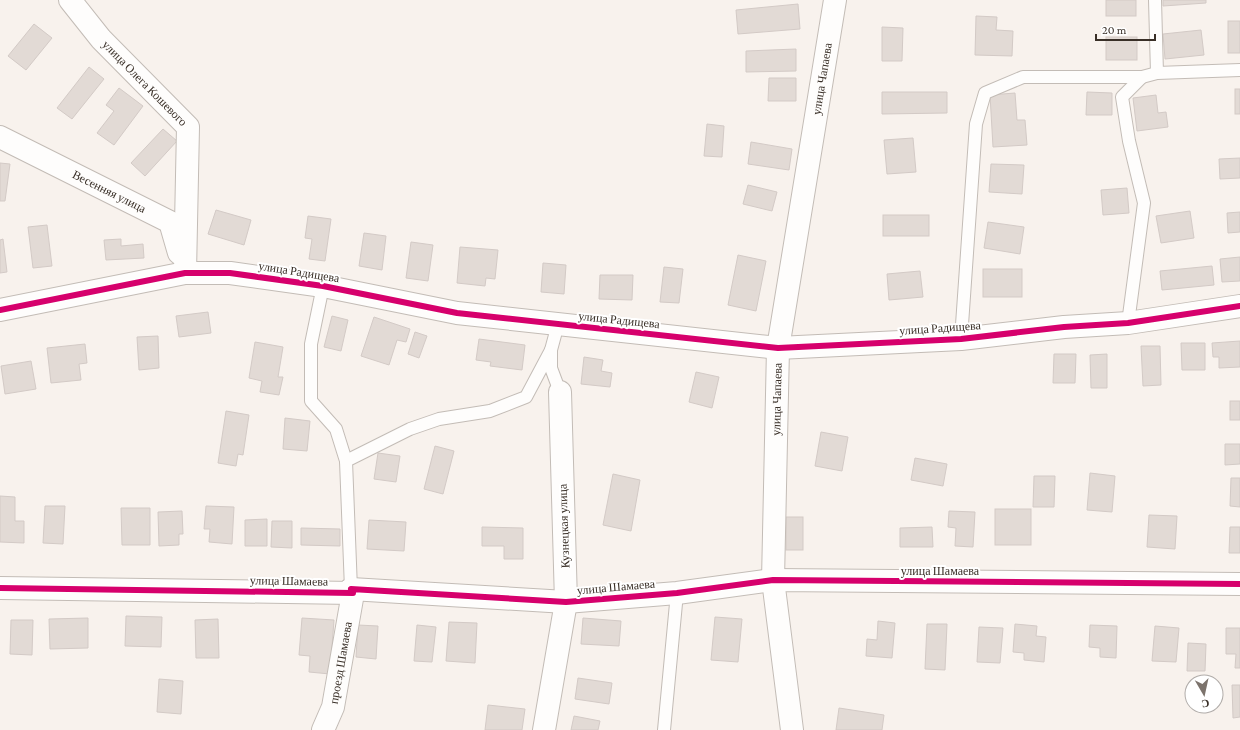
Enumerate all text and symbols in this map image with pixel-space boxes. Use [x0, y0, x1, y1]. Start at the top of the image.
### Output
scale bar [1096, 16, 1155, 42]
text: 20 m [1102, 23, 1127, 37]
street label: улица Олега Кошевого [99, 38, 190, 129]
street label: улица Чапаева [809, 41, 835, 116]
street label: Весенняя улица [70, 167, 149, 216]
street label: улица Радищева [258, 259, 341, 285]
street label: улица Радищева [578, 309, 661, 331]
street label: улица Радищева [899, 318, 982, 338]
street label: улица Чапаева [769, 362, 785, 436]
street label: Кузнецкая улица [556, 483, 572, 568]
street label: улица Шамаева [901, 564, 980, 578]
street label: улица Шамаева [250, 573, 329, 589]
street label: улица Шамаева [576, 577, 656, 597]
street label: проезд Шамаева [327, 620, 355, 705]
north arrow [1184, 674, 1224, 714]
text: С [1201, 697, 1210, 710]

